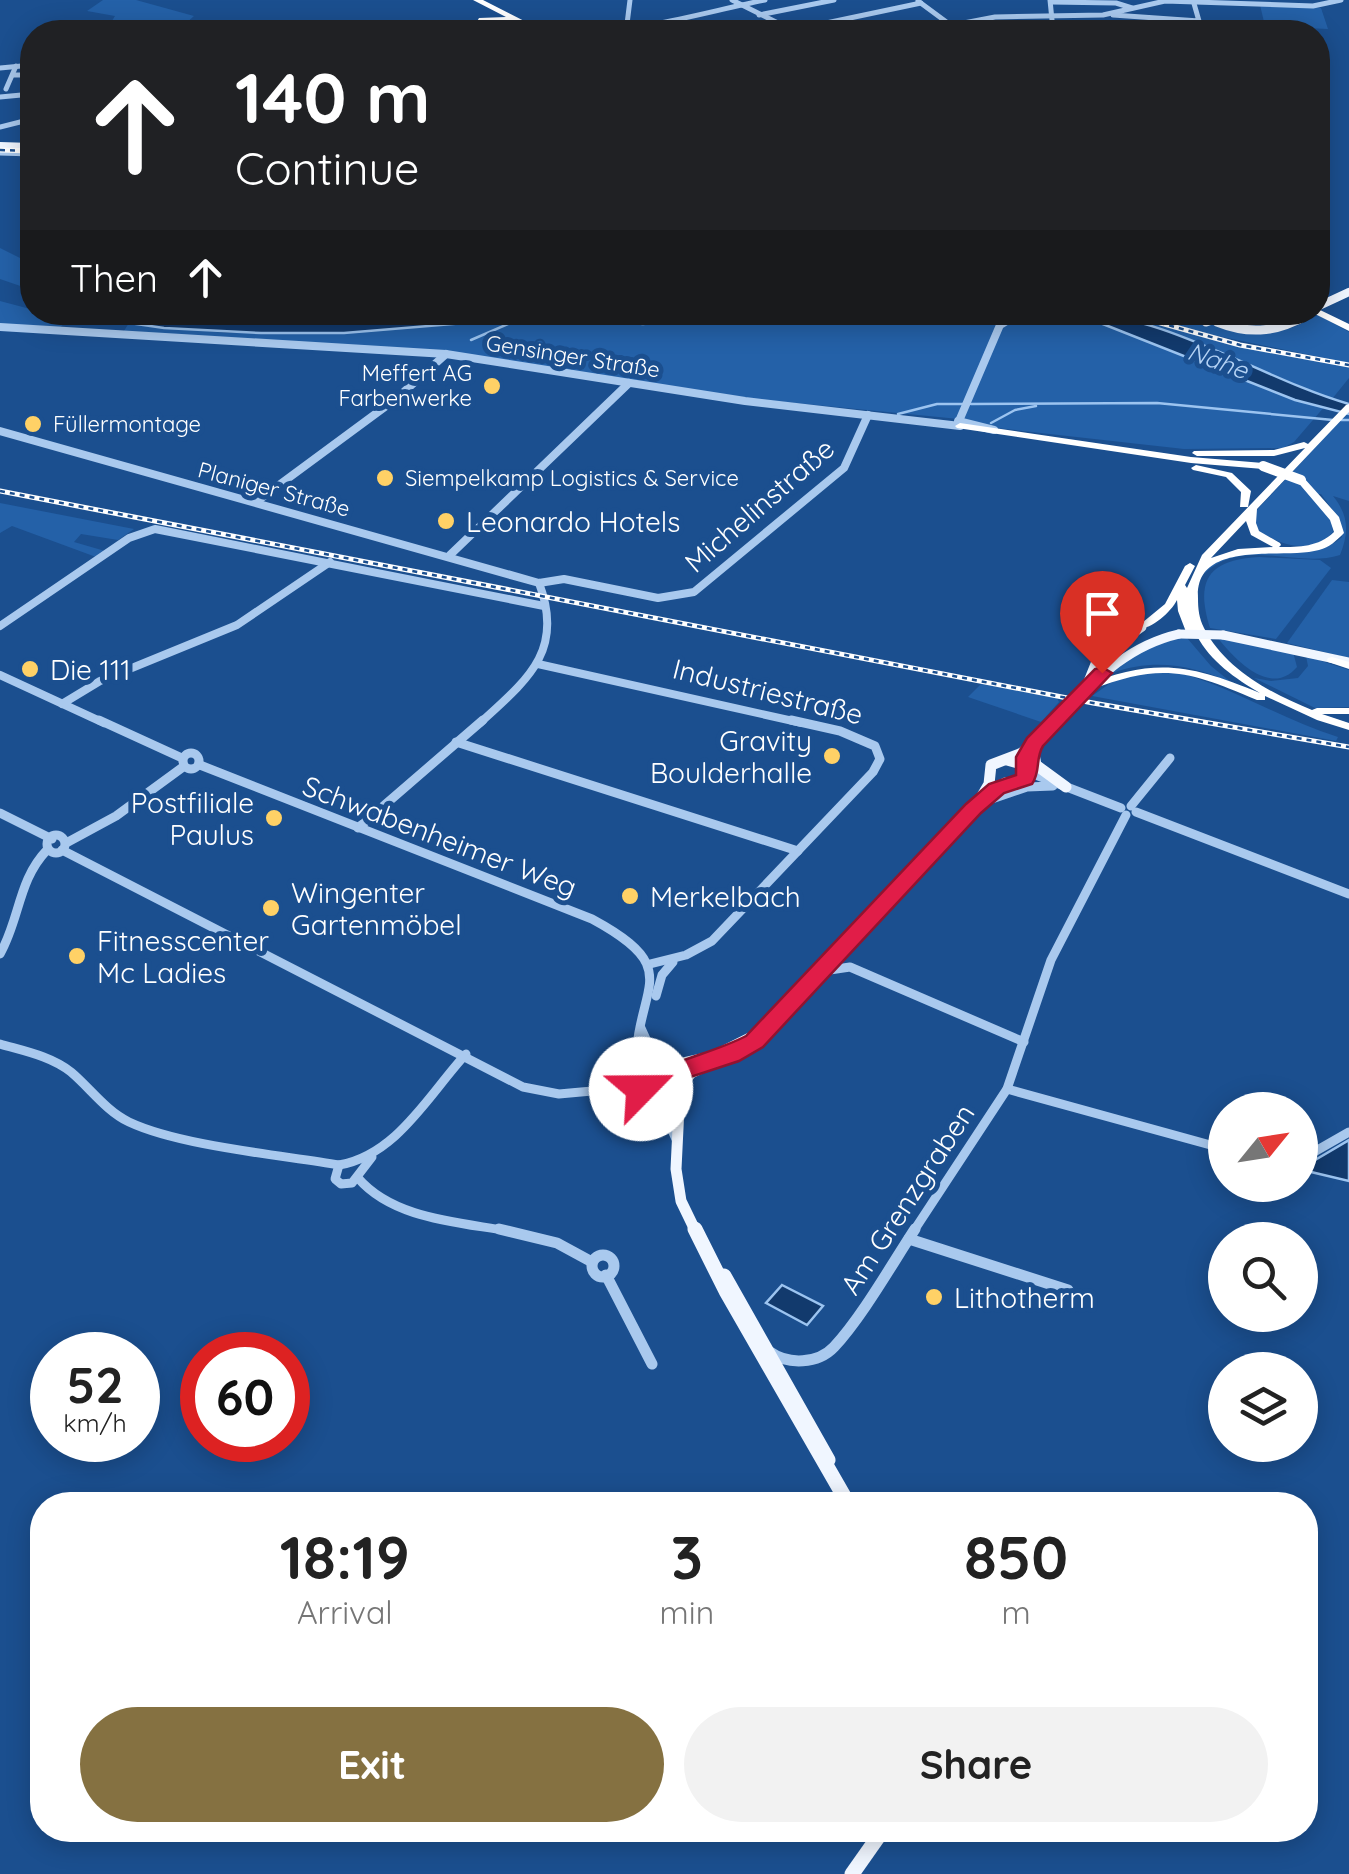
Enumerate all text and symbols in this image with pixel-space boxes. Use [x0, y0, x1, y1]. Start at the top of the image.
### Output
text: 140 m [235, 53, 431, 141]
icon: ahead [70, 60, 200, 190]
text: Continue [235, 140, 420, 196]
icon: ahead [178, 250, 233, 305]
text: Then [70, 254, 158, 302]
street label: Gensinger Straße [484, 328, 662, 384]
water label: Nahe [1184, 335, 1253, 385]
place label: Meffert AG Farbenwerke [339, 359, 472, 412]
marker: Meffert AG Farbenwerke [481, 375, 503, 397]
place label: Füllermontage [53, 410, 201, 438]
marker: Füllermontage [22, 413, 44, 435]
street label: Michelinstraße [677, 431, 841, 579]
street label: Planiger Straße [195, 455, 353, 523]
place label: Siempelkamp Logistics & Service [405, 464, 739, 492]
marker: Siempelkamp Logistics & Service [374, 467, 396, 489]
place label: Leonardo Hotels [466, 504, 680, 539]
marker: Leonardo Hotels [435, 510, 457, 532]
pin [1060, 571, 1145, 674]
icon: arrive [1075, 586, 1130, 641]
street label: Industriestraße [669, 650, 867, 732]
place label: Die 111 [50, 652, 131, 687]
marker: Die 111 [19, 658, 41, 680]
place label: Gravity Boulderhalle [650, 723, 812, 790]
marker: Gravity Boulderhalle [821, 745, 843, 767]
street label: Schwabenheimer Weg [298, 768, 582, 904]
place label: Postfiliale Paulus [131, 785, 254, 852]
marker: Postfiliale Paulus [263, 807, 285, 829]
place label: Wingenter Gartenmöbel [291, 875, 462, 942]
place label: Merkelbach [650, 879, 801, 914]
marker: Merkelbach [619, 885, 641, 907]
marker: Wingenter Gartenmöbel [260, 897, 282, 919]
place label: Fitnesscenter Mc Ladies [97, 923, 269, 990]
marker: Fitnesscenter Mc Ladies [66, 945, 88, 967]
position arrow [589, 1037, 693, 1141]
north arrow [1208, 1092, 1318, 1202]
map controls [1208, 1092, 1318, 1462]
street label: Am Grenzgraben [832, 1097, 982, 1301]
button: search [1208, 1222, 1318, 1332]
place label: Lithotherm [954, 1280, 1095, 1315]
marker: Lithotherm [923, 1286, 945, 1308]
speed limit sign: 60 [180, 1332, 310, 1462]
button: layers [1208, 1352, 1318, 1462]
text: 52 [66, 1353, 124, 1416]
text: km/h [63, 1407, 127, 1438]
text: 18:19 [280, 1519, 410, 1594]
text: 3 [671, 1519, 703, 1594]
text: 850 [964, 1519, 1068, 1594]
text: Arrival [297, 1592, 393, 1632]
text: min [660, 1592, 714, 1632]
text: m [1001, 1592, 1031, 1632]
button: Exit [80, 1707, 664, 1822]
button: Share [684, 1707, 1268, 1822]

